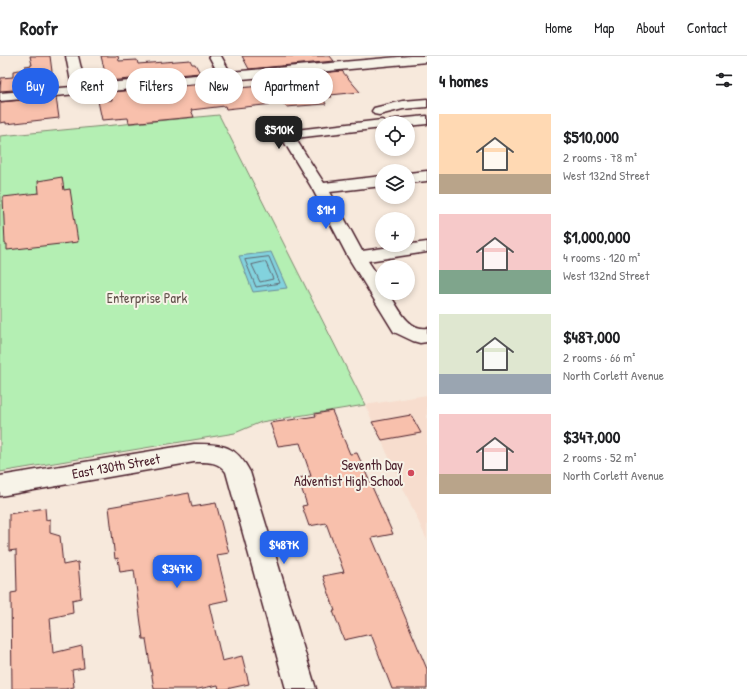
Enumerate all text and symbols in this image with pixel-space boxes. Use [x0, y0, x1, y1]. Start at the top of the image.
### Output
text: Roofr [20, 15, 58, 41]
text: Home [545, 18, 572, 37]
text: Map [594, 18, 614, 37]
text: About [636, 18, 665, 37]
text: Contact [687, 18, 727, 37]
chip: Buy [12, 68, 59, 104]
chip: Rent [67, 68, 118, 104]
chip: Filters [126, 68, 187, 104]
chip: New [195, 68, 243, 104]
chip: Apartment [251, 68, 333, 104]
text: 4 homes [439, 69, 488, 92]
icon: filters [713, 69, 735, 91]
pin: $510K [251, 116, 307, 150]
map controls [375, 116, 415, 300]
button: locate [375, 116, 415, 156]
text: $510K [264, 120, 294, 138]
text: $510,000 [563, 125, 619, 148]
icon: home [471, 130, 519, 178]
text: 2 rooms · 78 m² [563, 148, 637, 166]
button: layers [375, 164, 415, 204]
text: West 132nd Street [563, 166, 649, 184]
pin: $1M [307, 196, 345, 230]
text: $1M [316, 200, 336, 218]
button: + [375, 212, 415, 252]
text: $1,000,000 [563, 225, 630, 248]
icon: home [471, 230, 519, 278]
text: 4 rooms · 120 m² [563, 248, 640, 266]
button: − [375, 260, 415, 300]
text: West 132nd Street [563, 266, 649, 284]
park label: Enterprise Park [107, 288, 187, 308]
text: $487,000 [563, 325, 620, 348]
icon: home [471, 330, 519, 378]
text: 2 rooms · 66 m² [563, 348, 635, 366]
text: North Corlett Avenue [563, 366, 664, 384]
text: $347,000 [563, 425, 620, 448]
icon: home [471, 430, 519, 478]
street label: East 130th Street [70, 448, 162, 483]
text: 2 rooms · 52 m² [563, 448, 636, 466]
place label: Seventh Day Adventist High School [294, 455, 403, 491]
text: North Corlett Avenue [563, 466, 664, 484]
marker: Seventh Day Adventist High School [406, 468, 416, 478]
pin: $487K [256, 531, 312, 565]
text: $487K [269, 535, 299, 553]
pin: $347K [149, 555, 205, 589]
text: $347K [162, 559, 192, 577]

